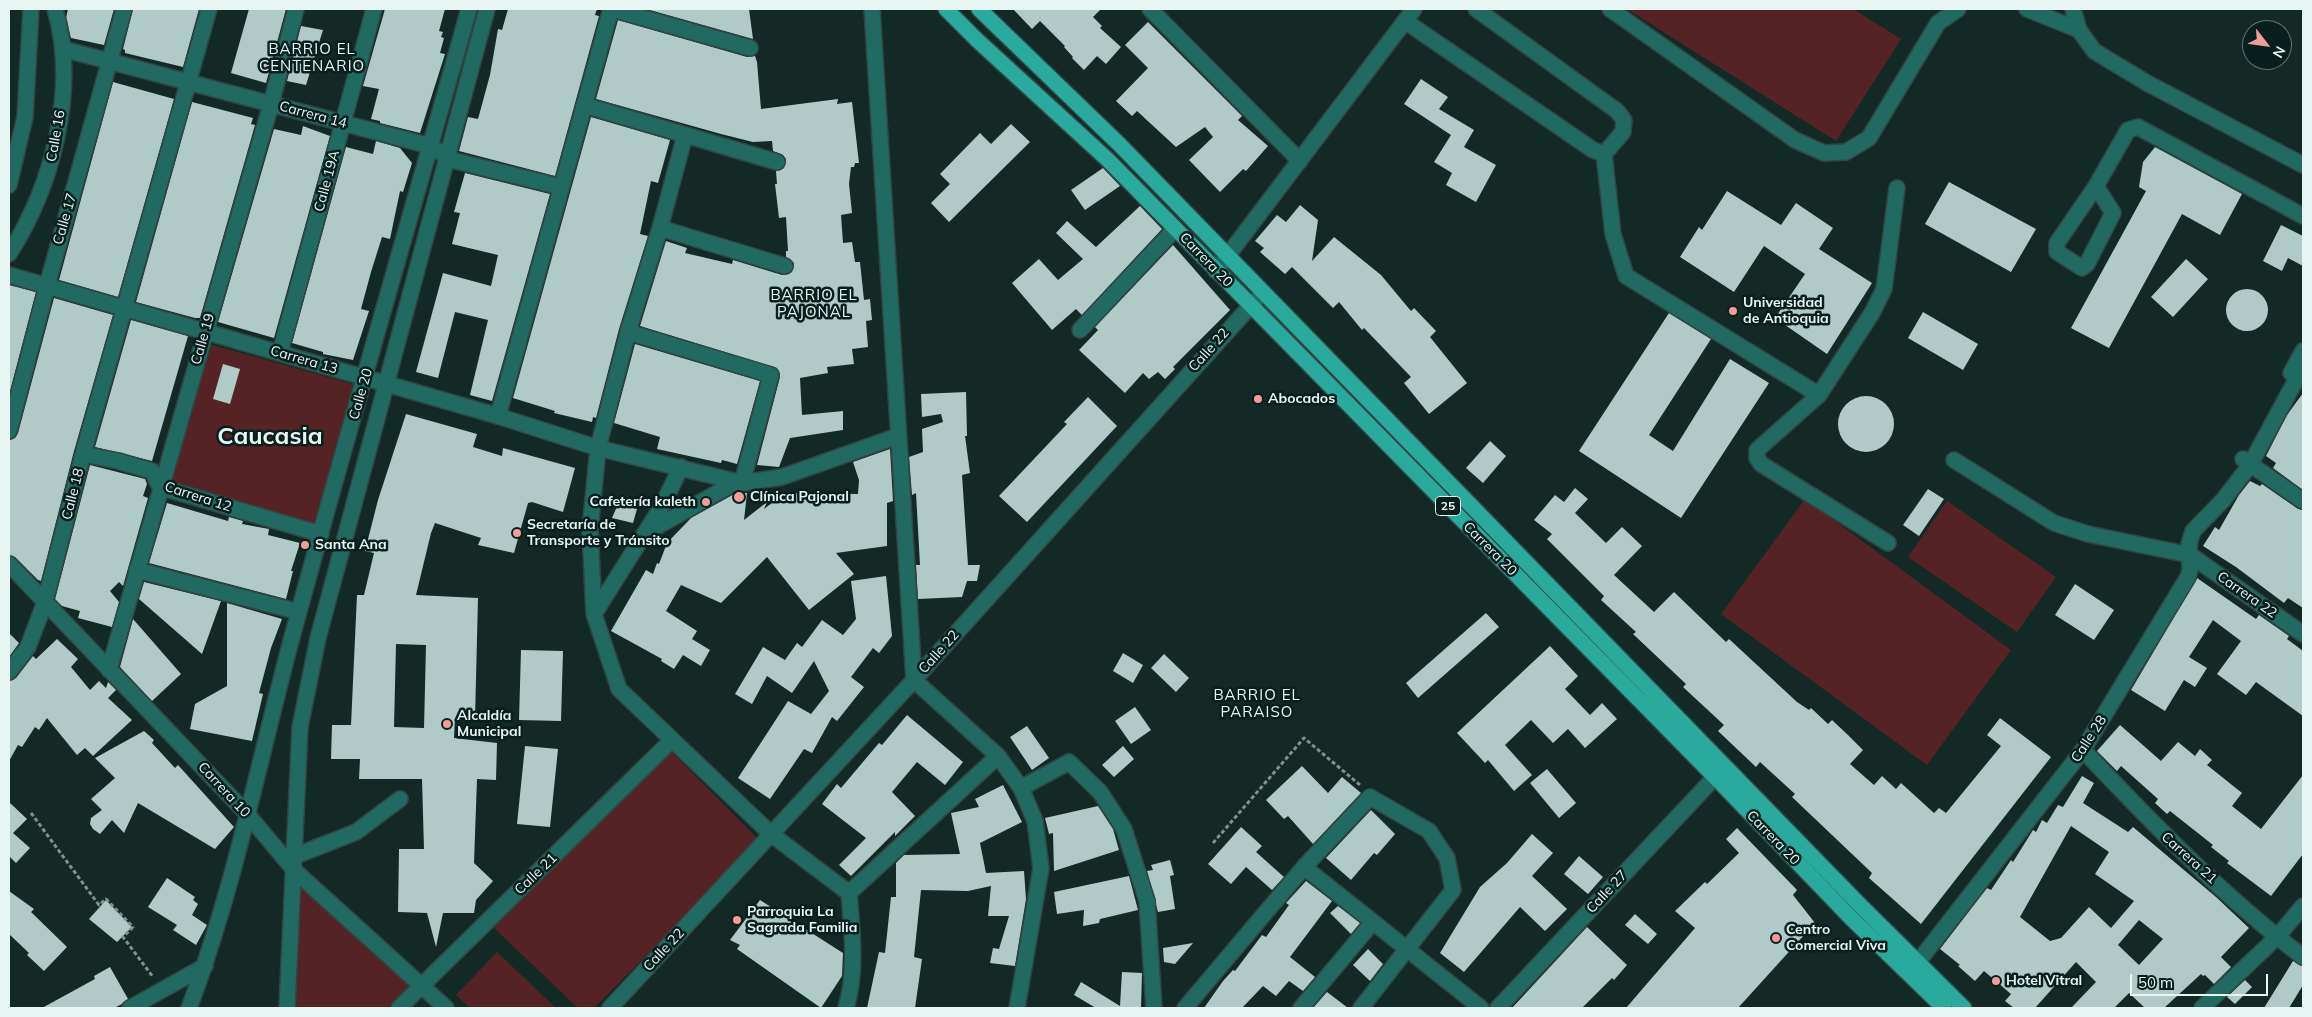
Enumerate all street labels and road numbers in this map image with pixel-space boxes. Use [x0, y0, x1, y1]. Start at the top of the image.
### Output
street label: Carrera 14 [277, 98, 349, 132]
street label: Calle 16 [43, 109, 69, 163]
street label: Calle 19A [311, 149, 343, 213]
street label: Calle 17 [50, 191, 80, 247]
street label: Carrera 20 [1176, 229, 1236, 291]
street label: Calle 19 [188, 311, 218, 367]
street label: Calle 22 [1185, 325, 1233, 375]
street label: Carrera 13 [268, 342, 340, 378]
street label: Calle 20 [346, 366, 376, 422]
street label: Calle 18 [59, 467, 87, 521]
street label: Carrera 12 [162, 478, 234, 516]
road number: 25 [1436, 496, 1460, 516]
street label: Carrera 20 [1460, 519, 1520, 579]
street label: Carrera 22 [2214, 568, 2280, 622]
street label: Calle 22 [915, 627, 963, 677]
street label: Calle 28 [2068, 712, 2110, 766]
street label: Carrera 10 [194, 759, 254, 821]
street label: Carrera 20 [1743, 807, 1803, 869]
street label: Carrera 21 [2158, 829, 2220, 887]
street label: Calle 21 [511, 850, 561, 898]
street label: Calle 27 [1583, 867, 1631, 917]
street label: Calle 22 [640, 925, 688, 975]

